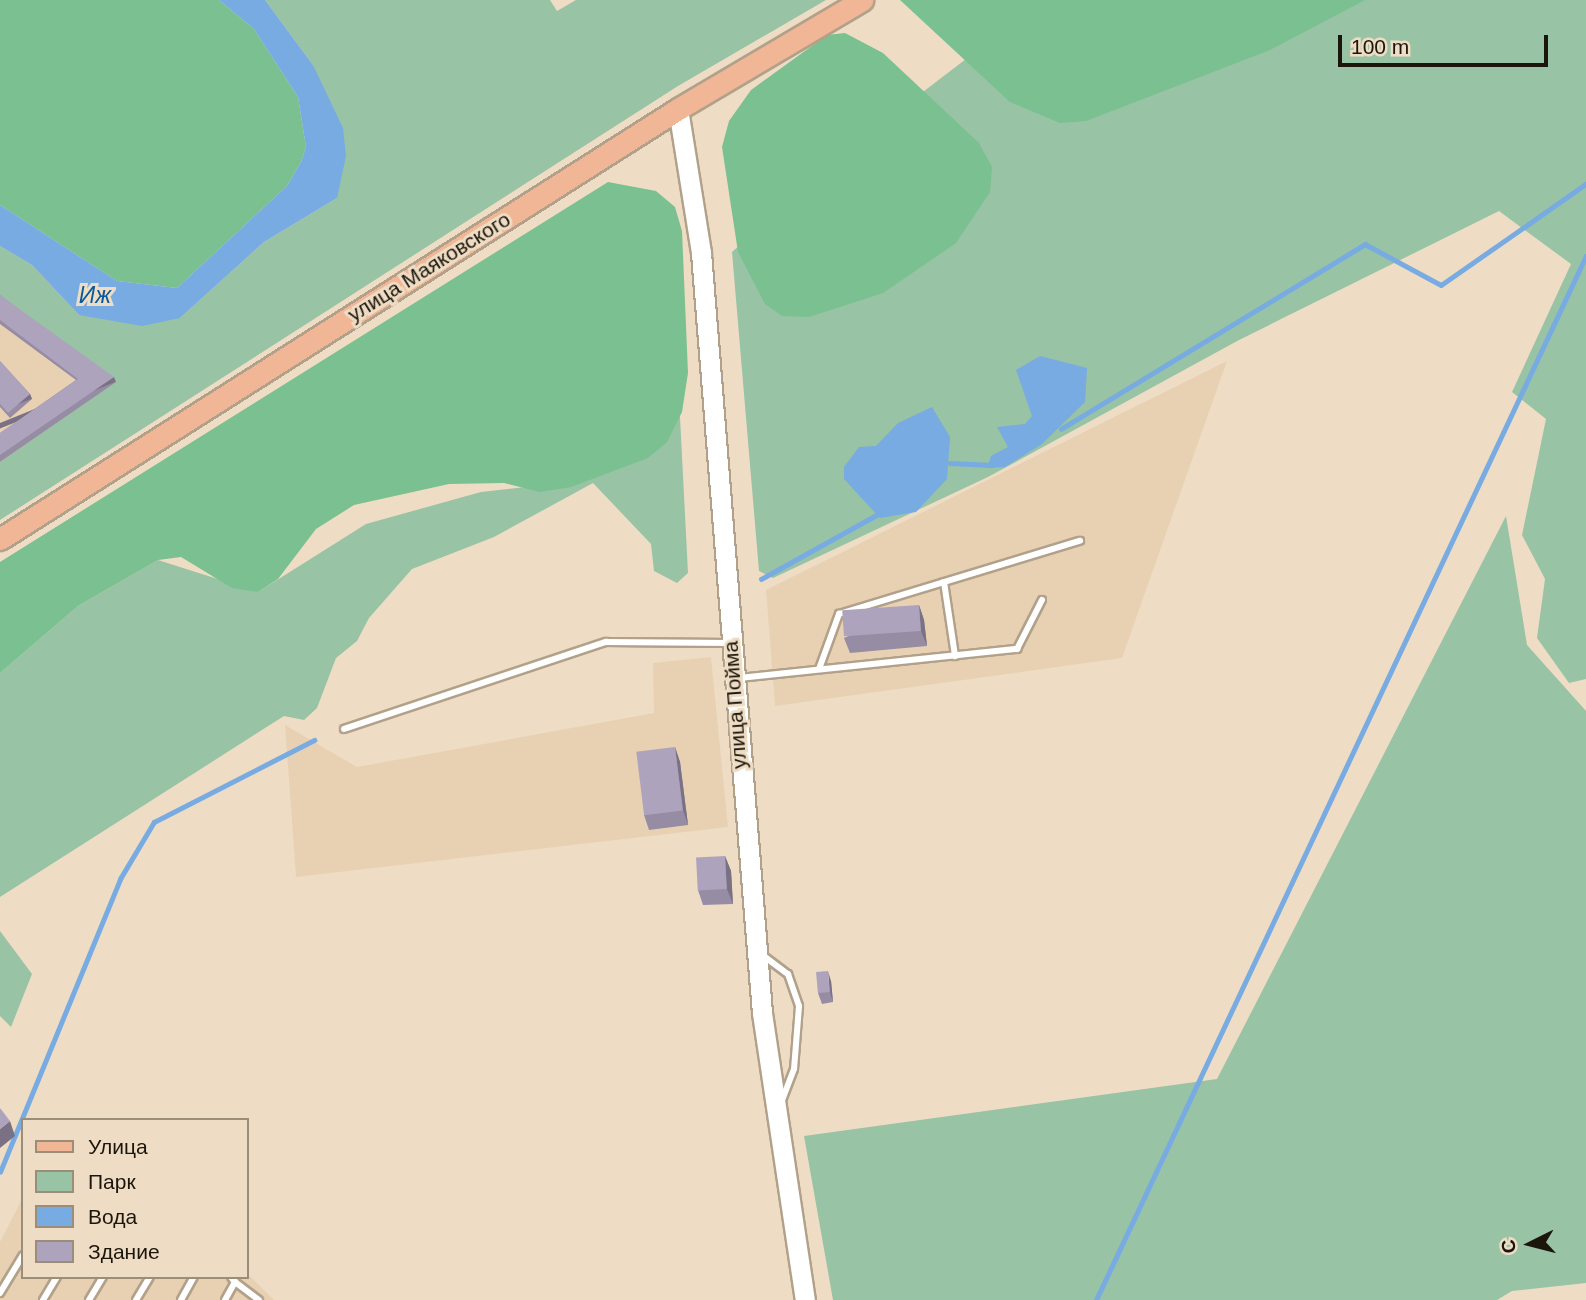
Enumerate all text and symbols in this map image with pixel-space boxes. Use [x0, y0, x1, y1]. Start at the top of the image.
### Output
scale bar [1341, 21, 1551, 65]
text: 100 m [1351, 35, 1409, 58]
street label: улица Маяковского [343, 207, 515, 327]
water label: Иж [79, 281, 111, 309]
street label: улица Пойма [718, 640, 752, 770]
legend [21, 1118, 248, 1279]
text: Улица [88, 1135, 148, 1158]
text: Парк [88, 1170, 136, 1193]
text: Вода [88, 1205, 137, 1228]
north arrow [1495, 1209, 1565, 1279]
text: С [1497, 1238, 1520, 1254]
text: Здание [88, 1240, 160, 1263]

